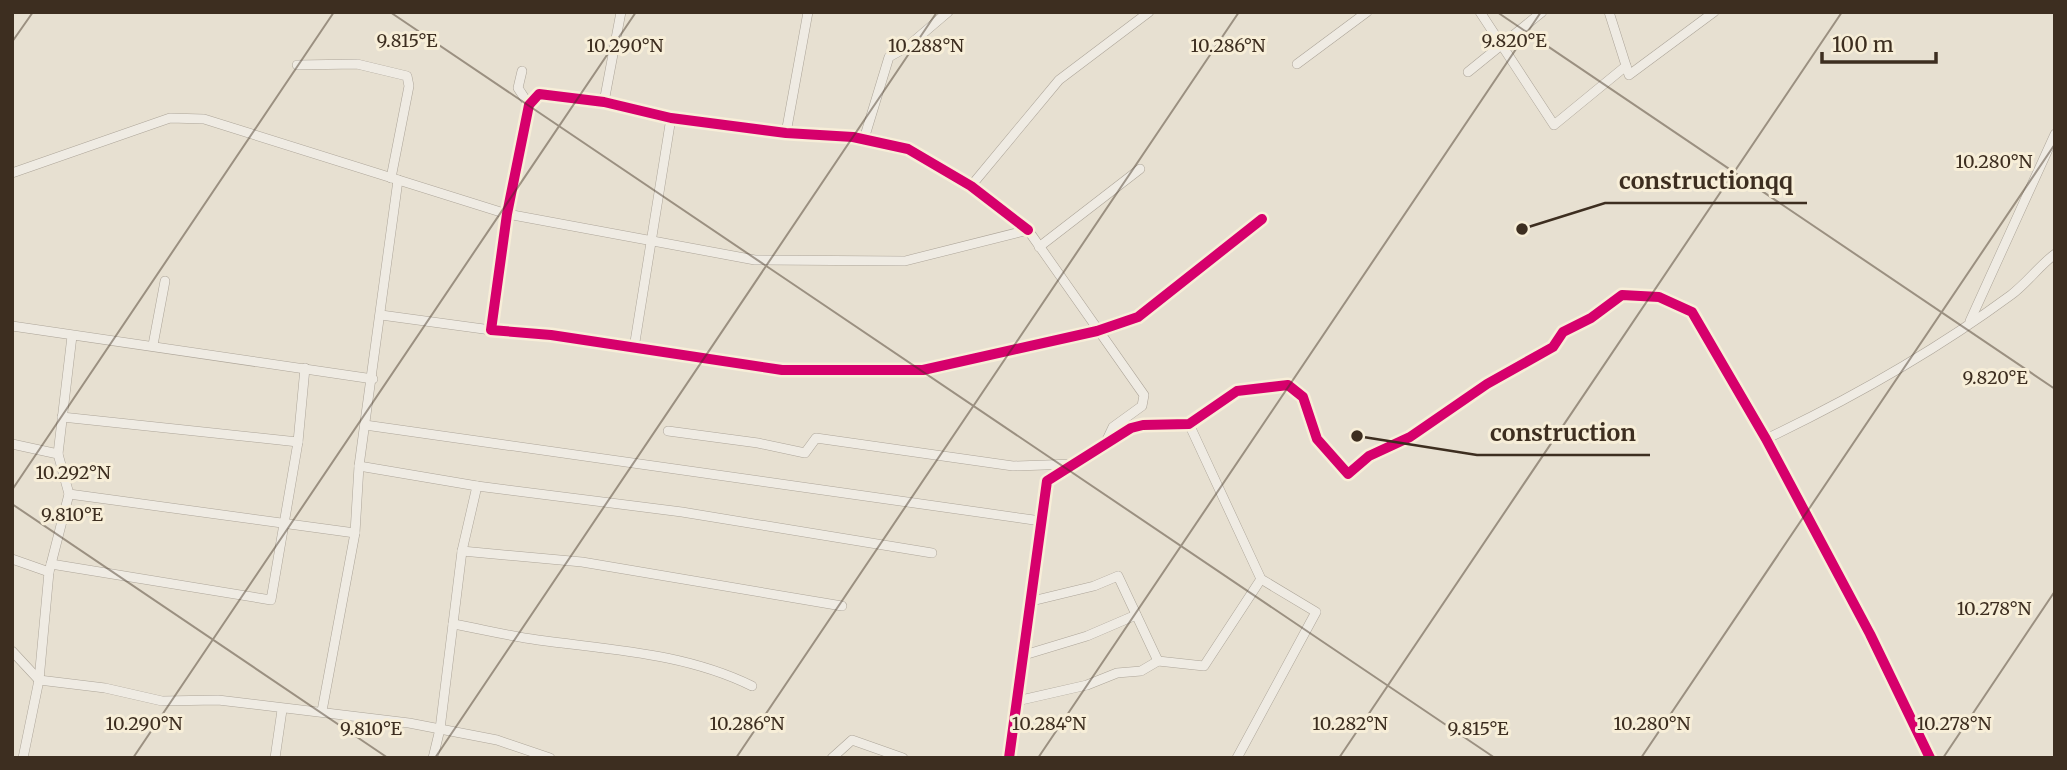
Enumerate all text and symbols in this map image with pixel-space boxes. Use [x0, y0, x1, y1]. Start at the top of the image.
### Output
scale bar [1822, 21, 1936, 65]
text: 9.815°E [377, 29, 438, 52]
text: 9.820°E [1481, 29, 1547, 52]
text: 100 m [1832, 31, 1894, 58]
text: 10.290°N [587, 34, 663, 57]
text: 10.288°N [888, 34, 964, 57]
text: 10.286°N [1191, 34, 1266, 57]
text: 10.280°N [1956, 150, 2032, 173]
callout: constructionqq [1605, 159, 1807, 203]
text: constructionqq [1619, 166, 1793, 195]
text: 9.820°E [1962, 366, 2028, 389]
callout: construction [1477, 411, 1650, 455]
text: construction [1490, 418, 1636, 447]
text: 10.292°N [35, 461, 111, 484]
text: 9.810°E [41, 503, 104, 526]
text: 10.278°N [1957, 597, 2031, 620]
text: 10.290°N [106, 712, 182, 735]
text: 10.286°N [710, 712, 785, 735]
text: 10.284°N [1012, 712, 1086, 735]
text: 10.282°N [1312, 712, 1388, 735]
text: 10.280°N [1614, 712, 1690, 735]
text: 10.278°N [1917, 712, 1991, 735]
text: 9.810°E [340, 717, 403, 740]
text: 9.815°E [1448, 717, 1509, 740]

